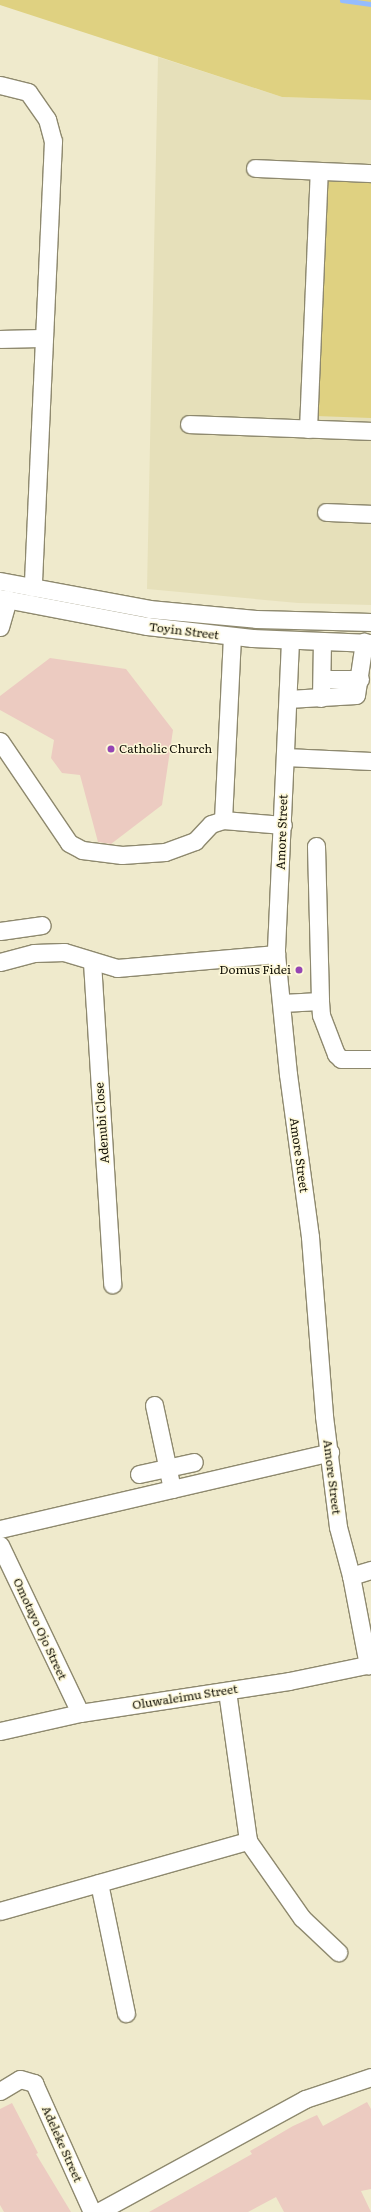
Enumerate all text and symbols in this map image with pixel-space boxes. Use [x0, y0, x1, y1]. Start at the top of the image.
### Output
street label: Toyin Street [148, 620, 220, 642]
place label: Catholic Church [119, 742, 212, 756]
marker: Catholic Church [106, 744, 116, 754]
street label: Amore Street [273, 794, 291, 870]
place label: Domus Fidei [219, 963, 291, 977]
marker: Domus Fidei [294, 965, 304, 975]
street label: Adenubi Close [92, 1082, 112, 1164]
street label: Amore Street [287, 1117, 311, 1193]
street label: Amore Street [320, 1439, 344, 1515]
street label: Omotayo Ojo Street [10, 1576, 70, 1682]
street label: Oluwaleimu Street [131, 1682, 239, 1712]
street label: Adeleke Street [39, 2104, 85, 2184]

